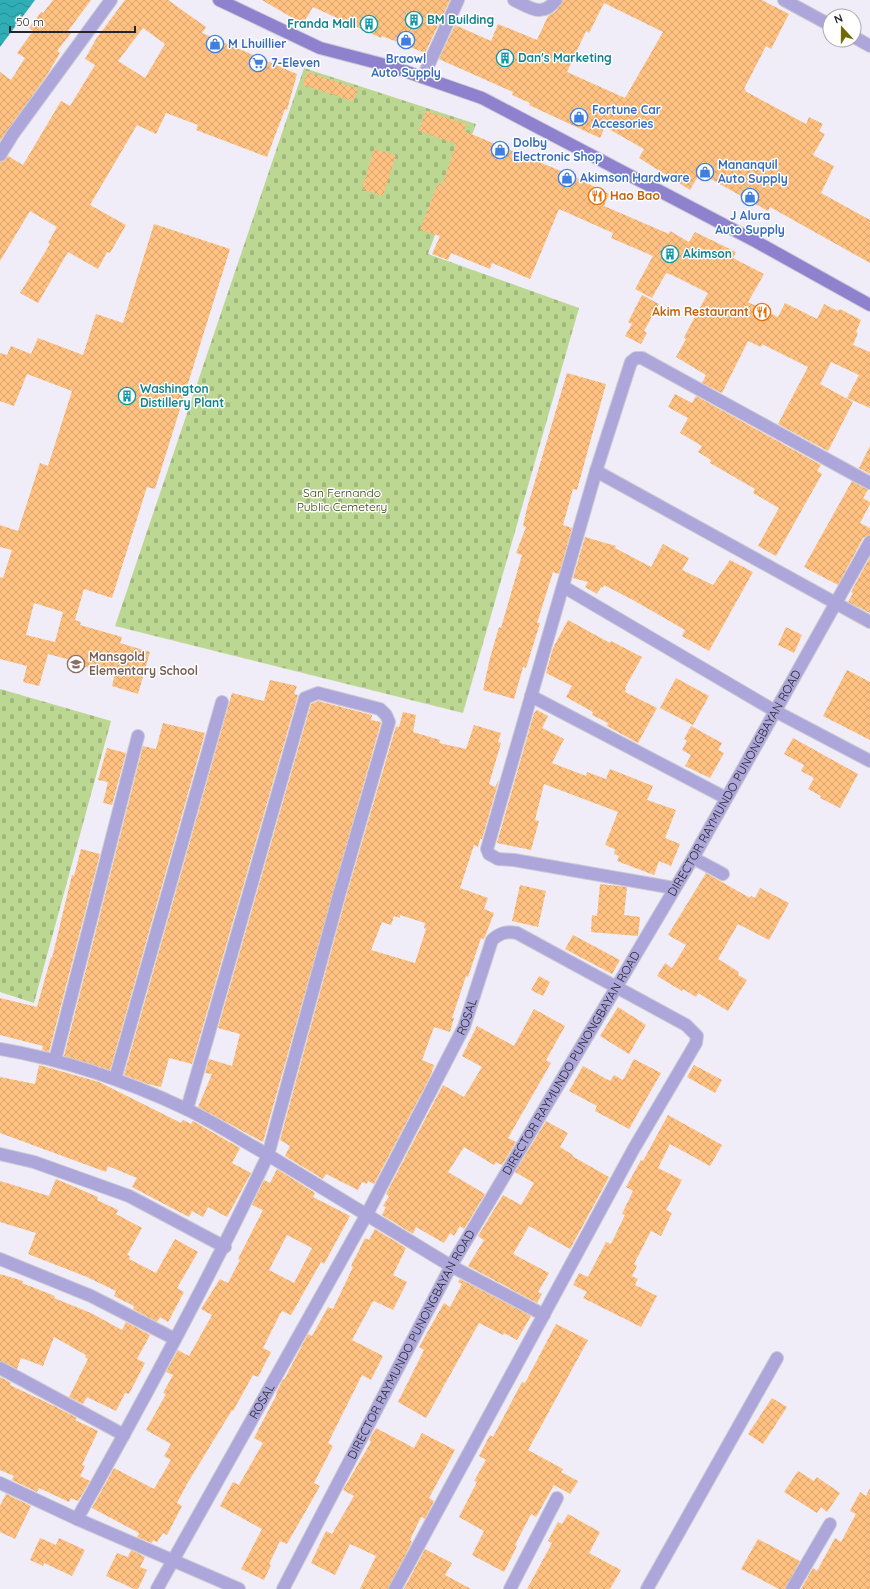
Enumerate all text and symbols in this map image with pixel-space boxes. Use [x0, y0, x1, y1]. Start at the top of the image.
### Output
scale bar [10, 8, 135, 34]
north arrow [822, 8, 862, 48]
building icon: BM Building [404, 10, 424, 30]
text: N [832, 11, 845, 27]
place label: BM Building [427, 12, 494, 27]
text: 50 m [16, 14, 44, 29]
building icon: Franda Mall [359, 14, 379, 34]
place label: Franda Mall [287, 16, 356, 31]
shop icon: Braowl Auto Supply [396, 30, 416, 50]
shop icon: M Lhuillier [205, 34, 225, 54]
place label: M Lhuillier [228, 36, 286, 51]
building icon: Dan's Marketing [495, 48, 515, 68]
place label: Dan's Marketing [518, 50, 612, 65]
place label: Braowl Auto Supply [371, 51, 441, 80]
supermarket icon: 7-Eleven [248, 53, 268, 73]
place label: 7-Eleven [271, 55, 320, 70]
place label: Fortune Car Accesories [592, 102, 661, 131]
shop icon: Fortune Car Accesories [569, 107, 589, 127]
place label: Dolby Electronic Shop [513, 135, 603, 164]
shop icon: Dolby Electronic Shop [490, 140, 510, 160]
place label: Mananquil Auto Supply [718, 157, 788, 186]
shop icon: Mananquil Auto Supply [695, 162, 715, 182]
shop icon: Akimson Hardware [557, 168, 577, 188]
place label: Akimson Hardware [580, 170, 690, 185]
restaurant icon: Hao Bao [587, 186, 607, 206]
shop icon: J Alura Auto Supply [740, 187, 760, 207]
place label: Hao Bao [610, 188, 660, 203]
place label: J Alura Auto Supply [715, 208, 785, 237]
building icon: Akimson [660, 244, 680, 264]
place label: Akimson [683, 246, 732, 261]
restaurant icon: Akim Restaurant [752, 302, 772, 322]
place label: Akim Restaurant [652, 304, 749, 319]
place label: Washington Distillery Plant [140, 381, 224, 410]
building icon: Washington Distillery Plant [117, 386, 137, 406]
park label: San Fernando Public Cemetery [297, 485, 387, 514]
place label: Mansgold Elementary School [89, 649, 198, 678]
school or university icon: Mansgold Elementary School [66, 654, 86, 674]
street label: DIRECTOR RAYMUNDO PUNONGBAYAN ROAD [664, 667, 804, 899]
street label: DIRECTOR RAYMUNDO PUNONGBAYAN ROAD [499, 948, 643, 1177]
street label: ROSAL [453, 996, 480, 1038]
street label: DIRECTOR RAYMUNDO PUNONGBAYAN ROAD [344, 1227, 478, 1462]
street label: ROSAL [246, 1380, 278, 1421]

